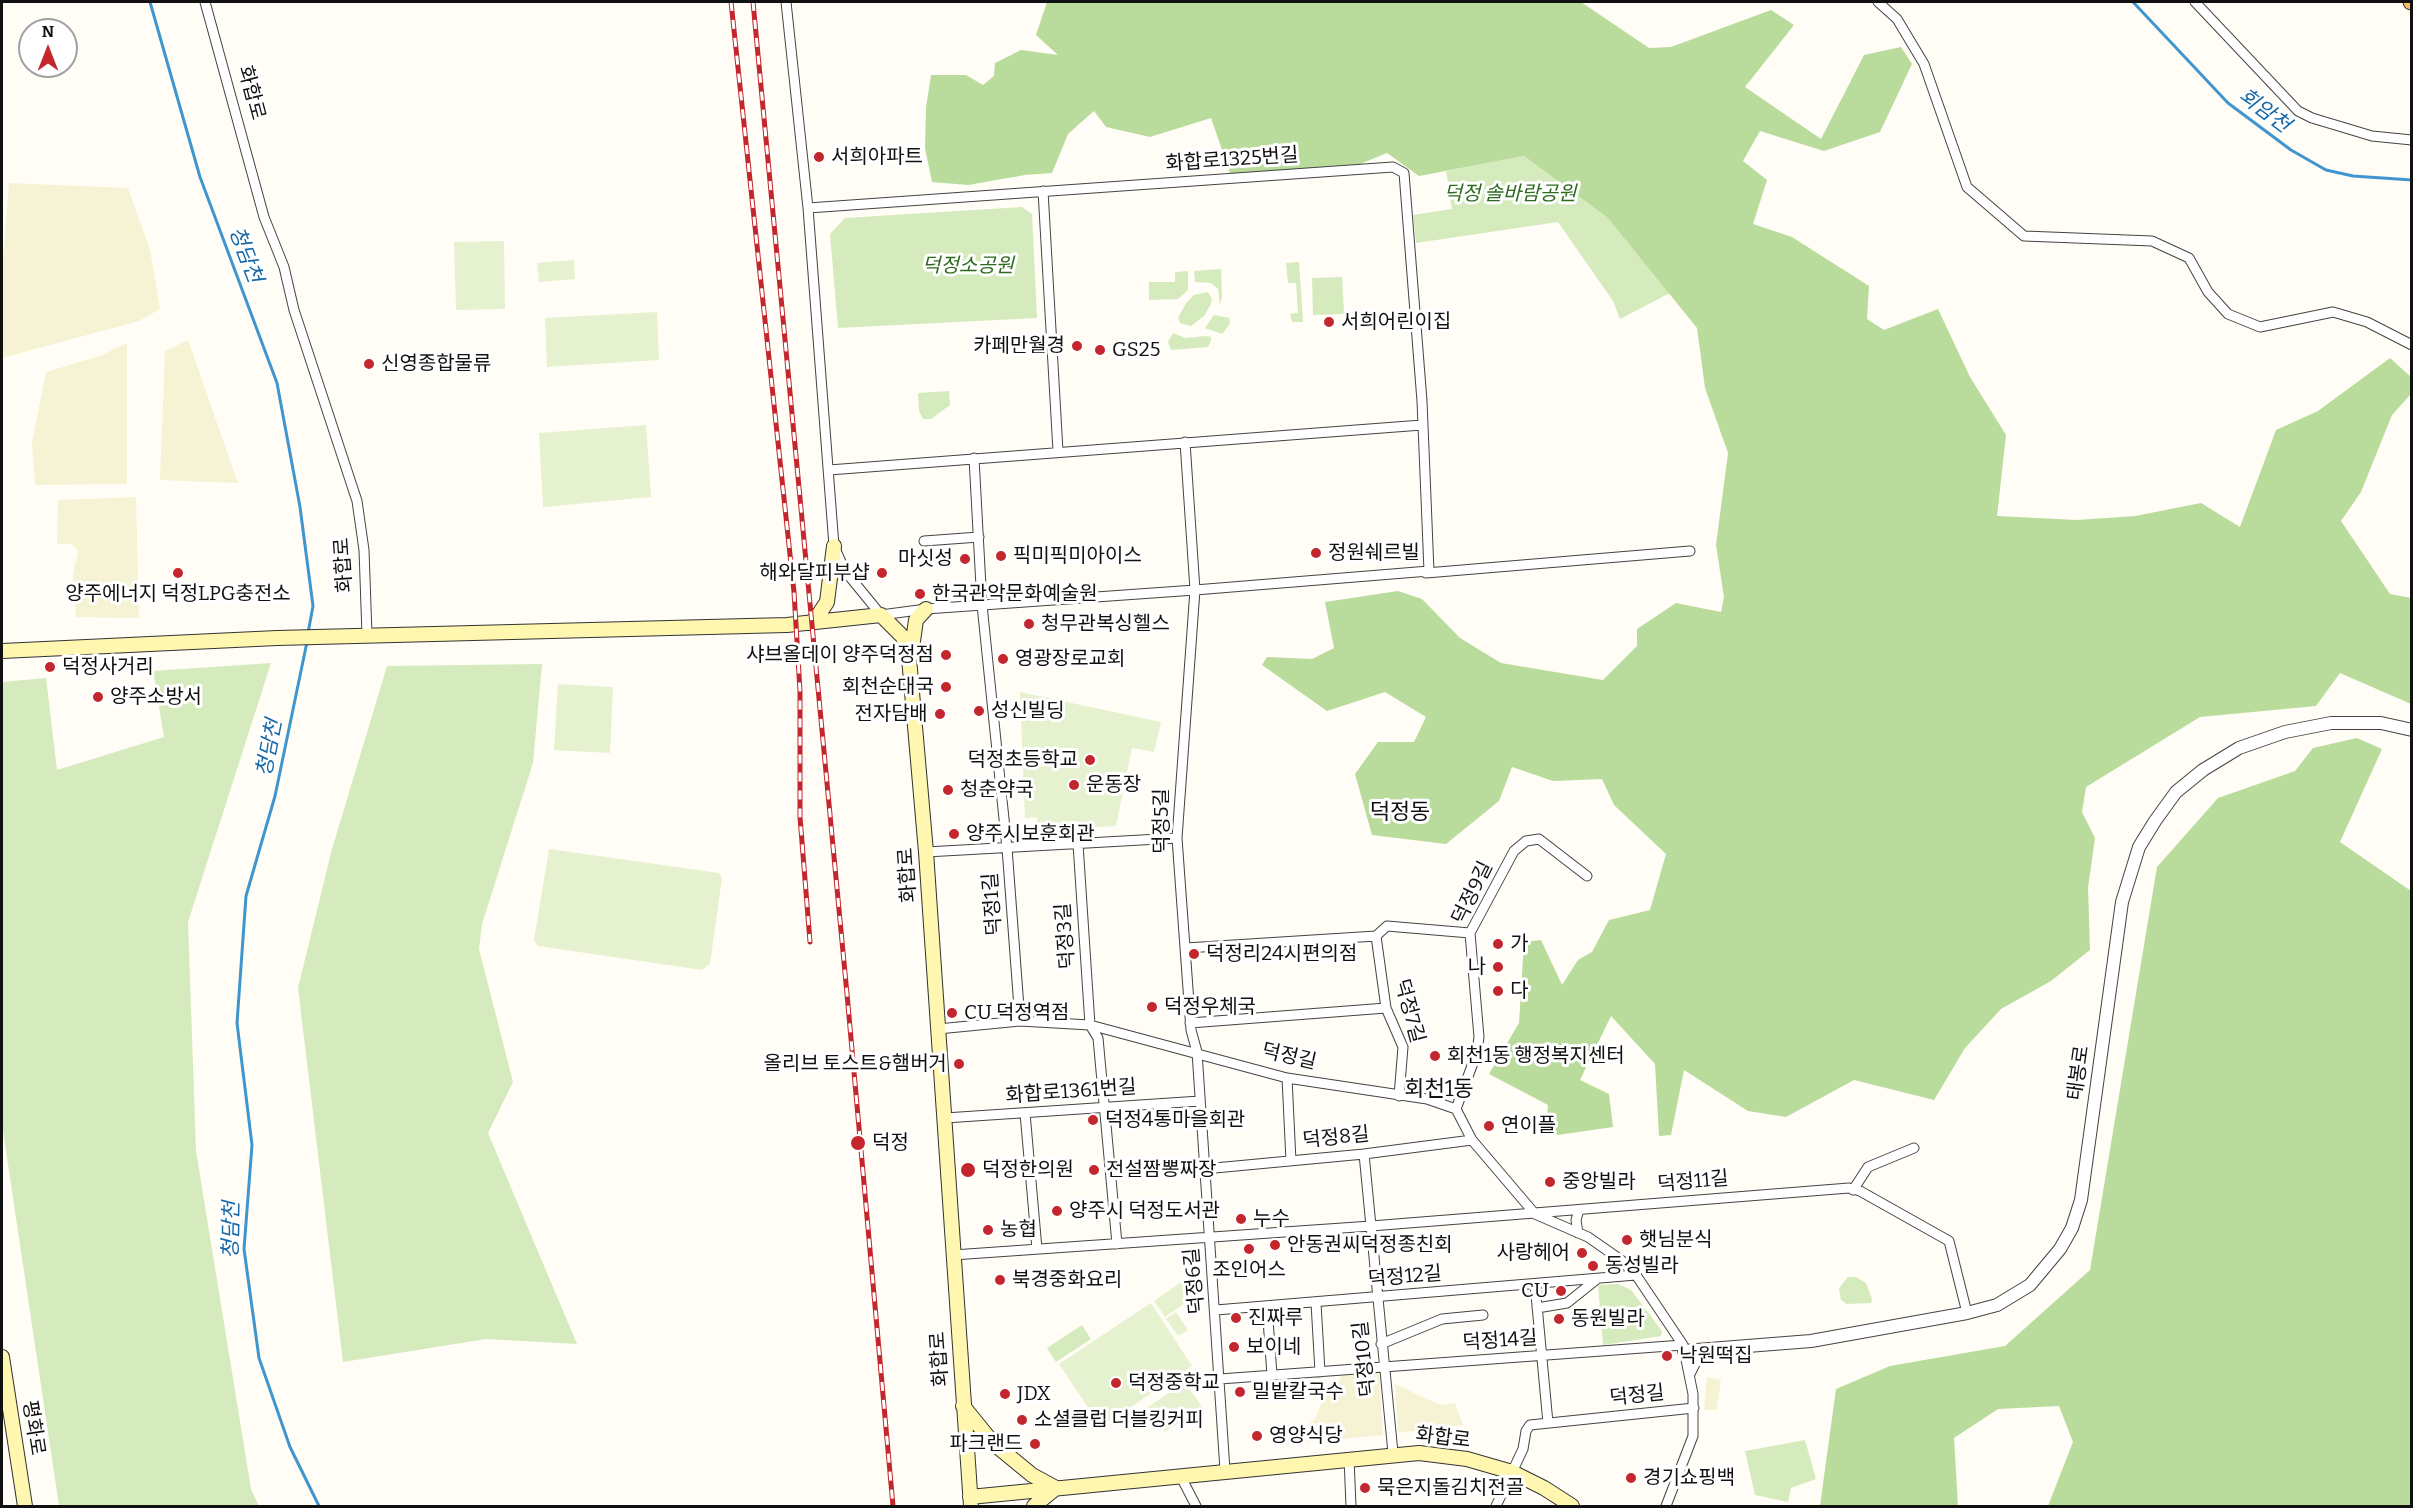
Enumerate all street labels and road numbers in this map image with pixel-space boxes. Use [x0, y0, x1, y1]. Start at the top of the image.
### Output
street label: 화합로 [232, 63, 270, 123]
street label: 화합로1325번길 [1165, 143, 1299, 177]
street label: 화합로 [330, 537, 358, 593]
street label: 덕정5길 [1150, 788, 1174, 854]
street label: 화합로 [894, 847, 922, 903]
street label: 덕정9길 [1448, 858, 1498, 928]
street label: 덕정1길 [979, 872, 1007, 936]
street label: 덕정3길 [1052, 902, 1080, 970]
street label: 덕정7길 [1389, 976, 1429, 1046]
street label: 덕정길 [1259, 1039, 1319, 1075]
street label: 태봉로 [2063, 1044, 2095, 1102]
street label: 화합로1361번길 [1005, 1075, 1137, 1109]
street label: 덕정8길 [1301, 1123, 1371, 1153]
street label: 덕정11길 [1656, 1167, 1730, 1197]
street label: 덕정6길 [1180, 1247, 1210, 1315]
street label: 덕정12길 [1367, 1262, 1443, 1292]
street label: 덕정10길 [1349, 1320, 1381, 1398]
street label: 덕정14길 [1462, 1326, 1538, 1356]
street label: 화합로 [926, 1331, 954, 1387]
street label: 덕정길 [1608, 1381, 1666, 1411]
street label: 평화로 [17, 1399, 49, 1457]
street label: 화합로 [1414, 1423, 1472, 1453]

